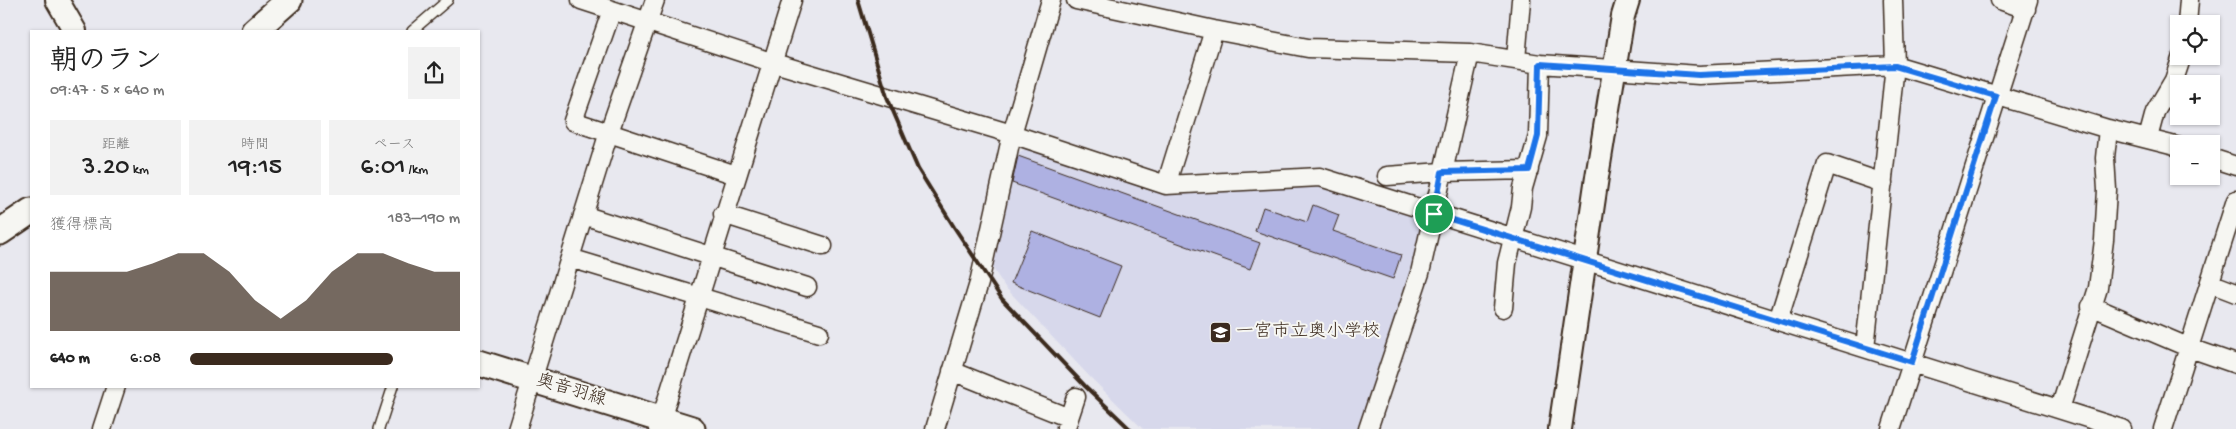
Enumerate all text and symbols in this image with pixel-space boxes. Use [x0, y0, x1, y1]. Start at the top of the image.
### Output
map controls [2170, 15, 2220, 185]
button: locate [2170, 15, 2220, 65]
text: 朝のラン [50, 46, 162, 79]
button: share [408, 47, 460, 99]
button: + [2170, 75, 2220, 125]
text: 09:47 · 5 × 640 m [50, 82, 164, 101]
button: − [2170, 135, 2220, 185]
text: 距離 [102, 137, 130, 154]
text: 時間 [241, 137, 269, 154]
text: ペース [374, 137, 415, 154]
text: 3.20 [82, 154, 130, 183]
text: 19:15 [228, 154, 282, 183]
text: 6:01 [360, 154, 405, 183]
text: km [130, 162, 149, 179]
text: /km [405, 162, 428, 179]
pin [1413, 193, 1455, 235]
icon: arrive [1420, 200, 1448, 228]
text: 183–190 m [388, 210, 460, 229]
text: 獲得標高 [50, 217, 114, 236]
school or university icon: 一宮市立奥小学校 [1208, 320, 1232, 344]
place label: 一宮市立奥小学校 [1236, 321, 1380, 343]
text: 640 m [50, 350, 90, 369]
text: 6:08 [130, 350, 161, 369]
street label: 奥音羽線 [534, 369, 609, 412]

